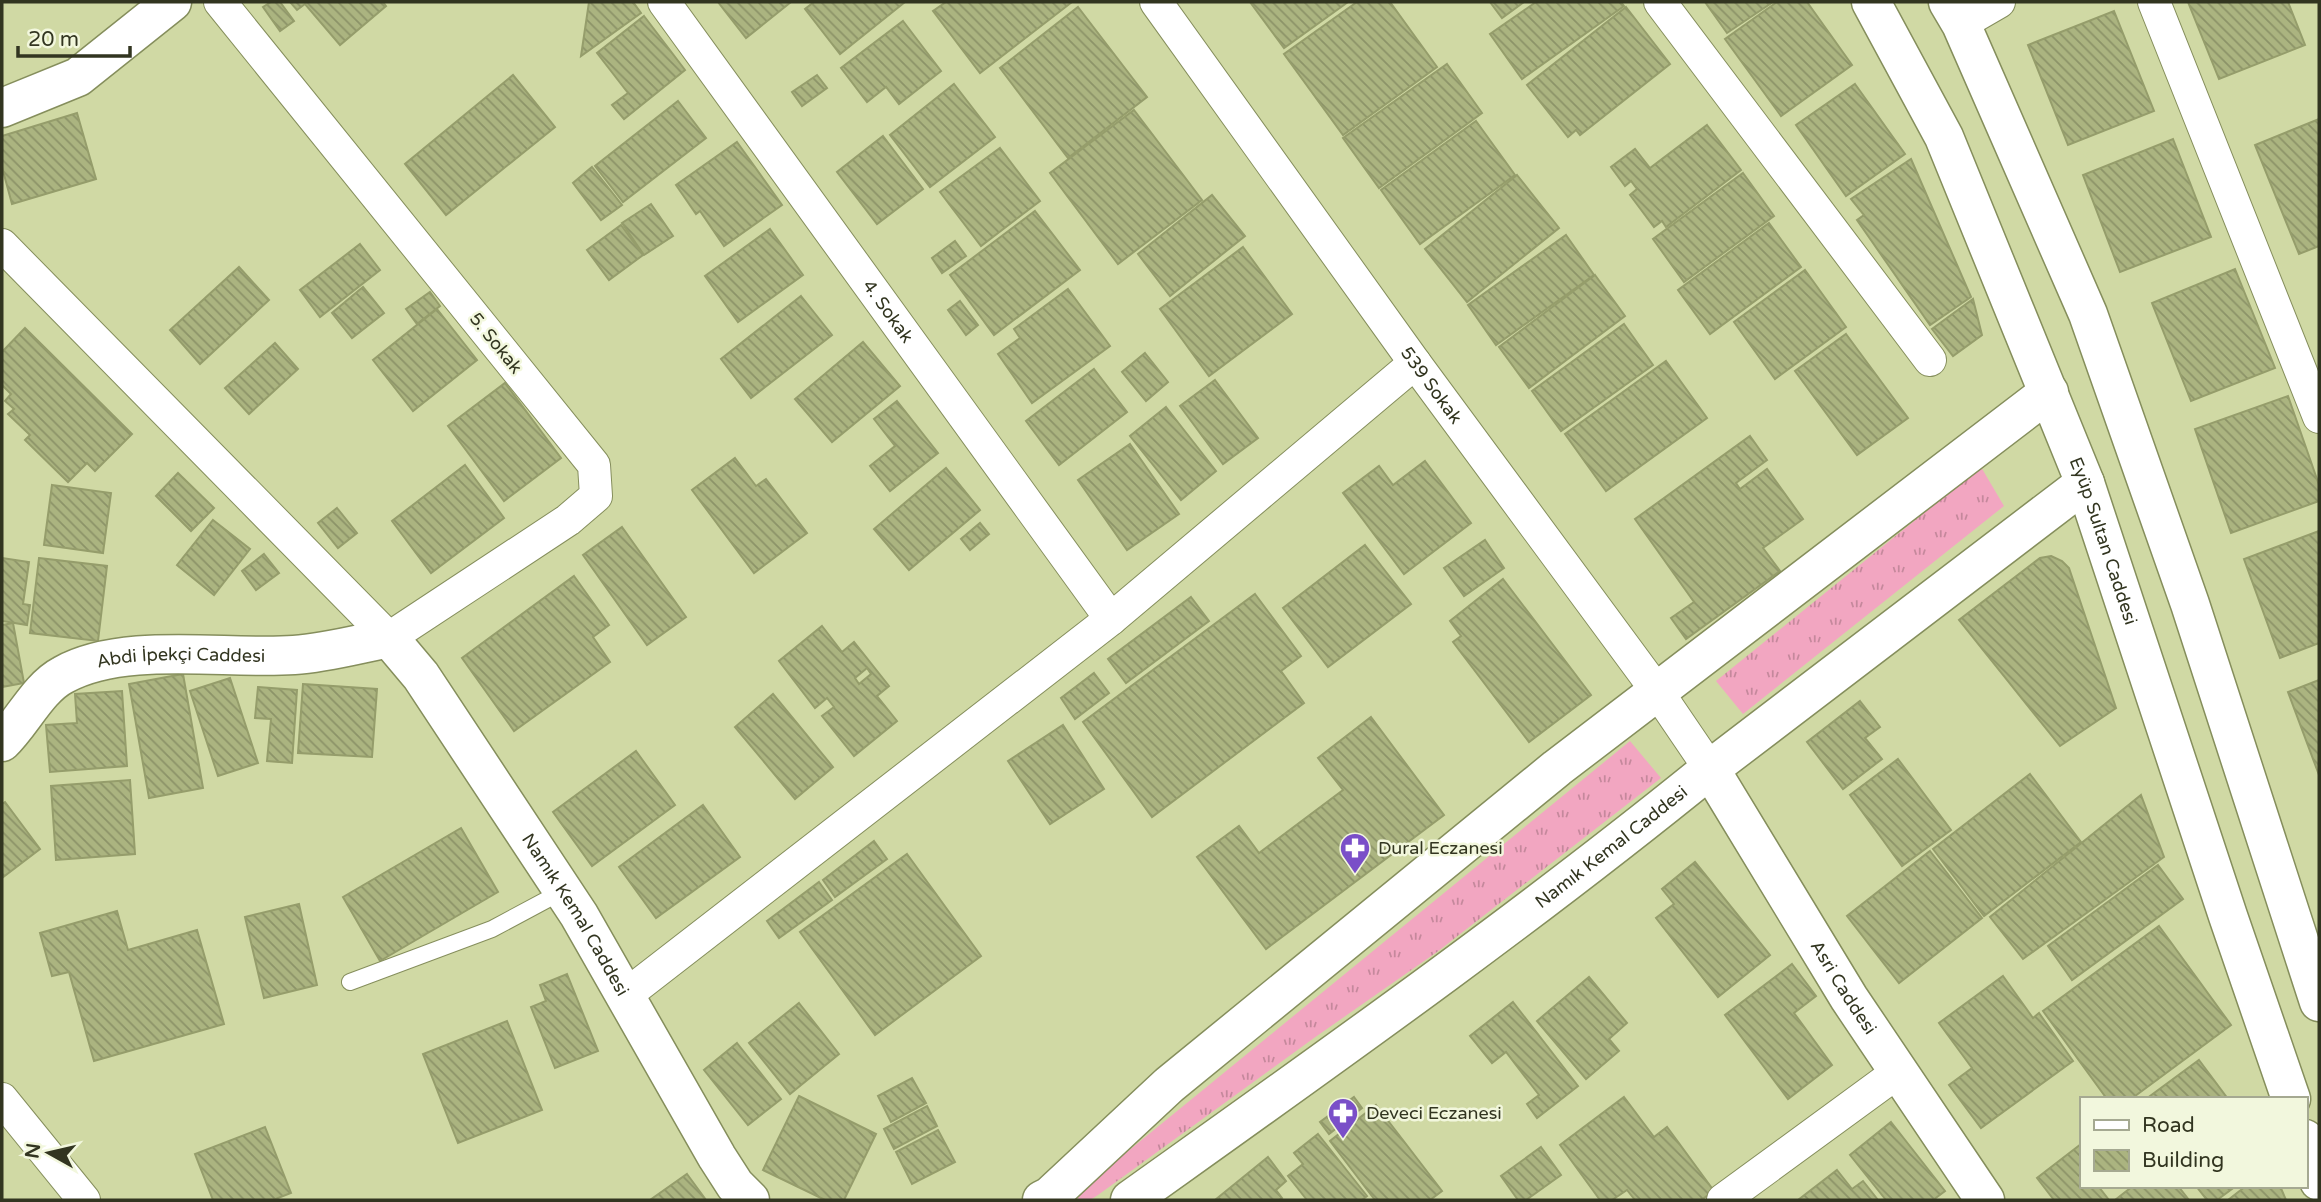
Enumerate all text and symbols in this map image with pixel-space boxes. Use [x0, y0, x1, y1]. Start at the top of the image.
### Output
scale bar [18, 14, 130, 58]
text: 20 m [28, 27, 79, 52]
street label: 4. Sokak [858, 276, 918, 347]
street label: 5. Sokak [465, 308, 527, 378]
street label: 539 Sokak [1396, 342, 1467, 428]
street label: Eyüp Sultan Caddesi [2065, 454, 2142, 628]
street label: Abdi İpekçi Caddesi [94, 643, 265, 673]
street label: Namık Kemal Caddesi [1531, 781, 1692, 913]
street label: Namık Kemal Caddesi [517, 829, 634, 1000]
pharmacy icon: Dural Eczanesi [1338, 831, 1372, 875]
place label: Dural Eczanesi [1378, 837, 1503, 859]
street label: Asri Caddesi [1806, 936, 1881, 1039]
pharmacy icon: Deveci Eczanesi [1326, 1096, 1360, 1140]
legend [2080, 1097, 2307, 1188]
place label: Deveci Eczanesi [1366, 1102, 1502, 1124]
text: Road [2142, 1113, 2195, 1138]
north arrow [14, 1118, 84, 1188]
text: N [21, 1142, 45, 1160]
text: Building [2142, 1148, 2224, 1173]

